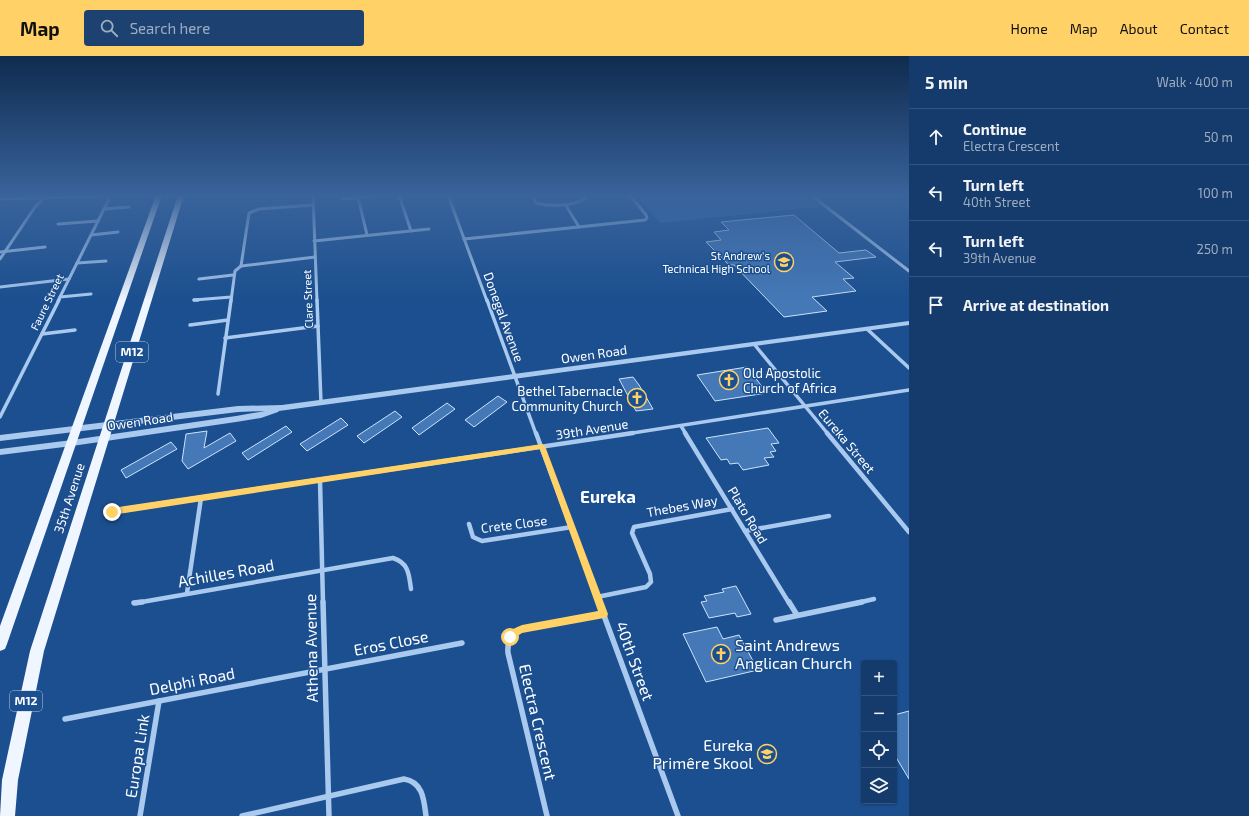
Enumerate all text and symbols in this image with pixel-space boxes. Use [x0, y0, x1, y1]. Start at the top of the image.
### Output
search box [84, 10, 364, 46]
text: Map [20, 17, 60, 40]
icon: search [98, 17, 120, 39]
text: Search here [130, 19, 210, 37]
text: Home [1011, 20, 1048, 37]
text: Map [1070, 20, 1098, 37]
text: About [1120, 20, 1158, 37]
text: Contact [1180, 20, 1229, 37]
text: 5 min [925, 72, 968, 92]
text: Walk · 400 m [1157, 74, 1233, 90]
text: Continue [963, 120, 1026, 138]
icon: ahead [925, 126, 947, 148]
text: 50 m [1204, 129, 1233, 145]
text: Electra Crescent [963, 138, 1059, 154]
text: Turn left [963, 176, 1024, 194]
icon: left [925, 182, 947, 204]
text: 100 m [1198, 185, 1233, 201]
text: 40th Street [963, 194, 1030, 210]
text: Turn left [963, 232, 1024, 250]
icon: left [925, 238, 947, 260]
text: 250 m [1197, 241, 1233, 257]
place label: St Andrew's Technical High School [662, 249, 771, 275]
text: 39th Avenue [963, 250, 1036, 266]
school or university icon: St Andrew's Technical High School [773, 251, 795, 273]
street label: Clare Street [300, 269, 315, 329]
street label: Donegal Avenue [480, 270, 528, 364]
street label: Faure Street [27, 271, 66, 332]
icon: arrive [925, 294, 947, 316]
text: Arrive at destination [963, 296, 1109, 314]
street label: Owen Road [560, 341, 628, 367]
road number: M12 [116, 342, 148, 362]
place label: Old Apostolic Church of Africa [743, 365, 837, 396]
church icon: Old Apostolic Church of Africa [718, 369, 740, 391]
place label: Bethel Tabernacle Community Church [511, 383, 623, 414]
church icon: Bethel Tabernacle Community Church [626, 387, 648, 409]
street label: Eureka Street [815, 405, 879, 477]
street label: Owen Road [106, 408, 174, 434]
street label: 39th Avenue [555, 415, 629, 443]
street label: 35th Avenue [50, 461, 88, 535]
street label: Plato Road [725, 484, 771, 546]
district label: Eureka [580, 486, 636, 506]
street label: Thebes Way [645, 492, 719, 520]
route end [103, 503, 121, 521]
street label: Crete Close [480, 512, 548, 536]
street label: Achilles Road [176, 555, 276, 590]
street label: Athena Avenue [300, 594, 321, 702]
street label: 40th Street [612, 619, 659, 703]
street label: Eros Close [352, 626, 430, 659]
route start [501, 628, 519, 646]
place label: Saint Andrews Anglican Church [735, 635, 852, 672]
church icon: Saint Andrews Anglican Church [710, 643, 732, 665]
map controls [861, 660, 897, 804]
button: + [861, 660, 897, 696]
street label: Electra Crescent [516, 662, 561, 782]
street label: Delphi Road [147, 663, 236, 698]
road number: M12 [10, 691, 42, 711]
button: − [861, 696, 897, 732]
street label: Europa Link [121, 713, 153, 799]
button: locate [861, 732, 897, 768]
place label: Eureka Primêre Skool [652, 735, 753, 772]
school or university icon: Eureka Primêre Skool [756, 743, 778, 765]
button: layers [861, 768, 897, 804]

